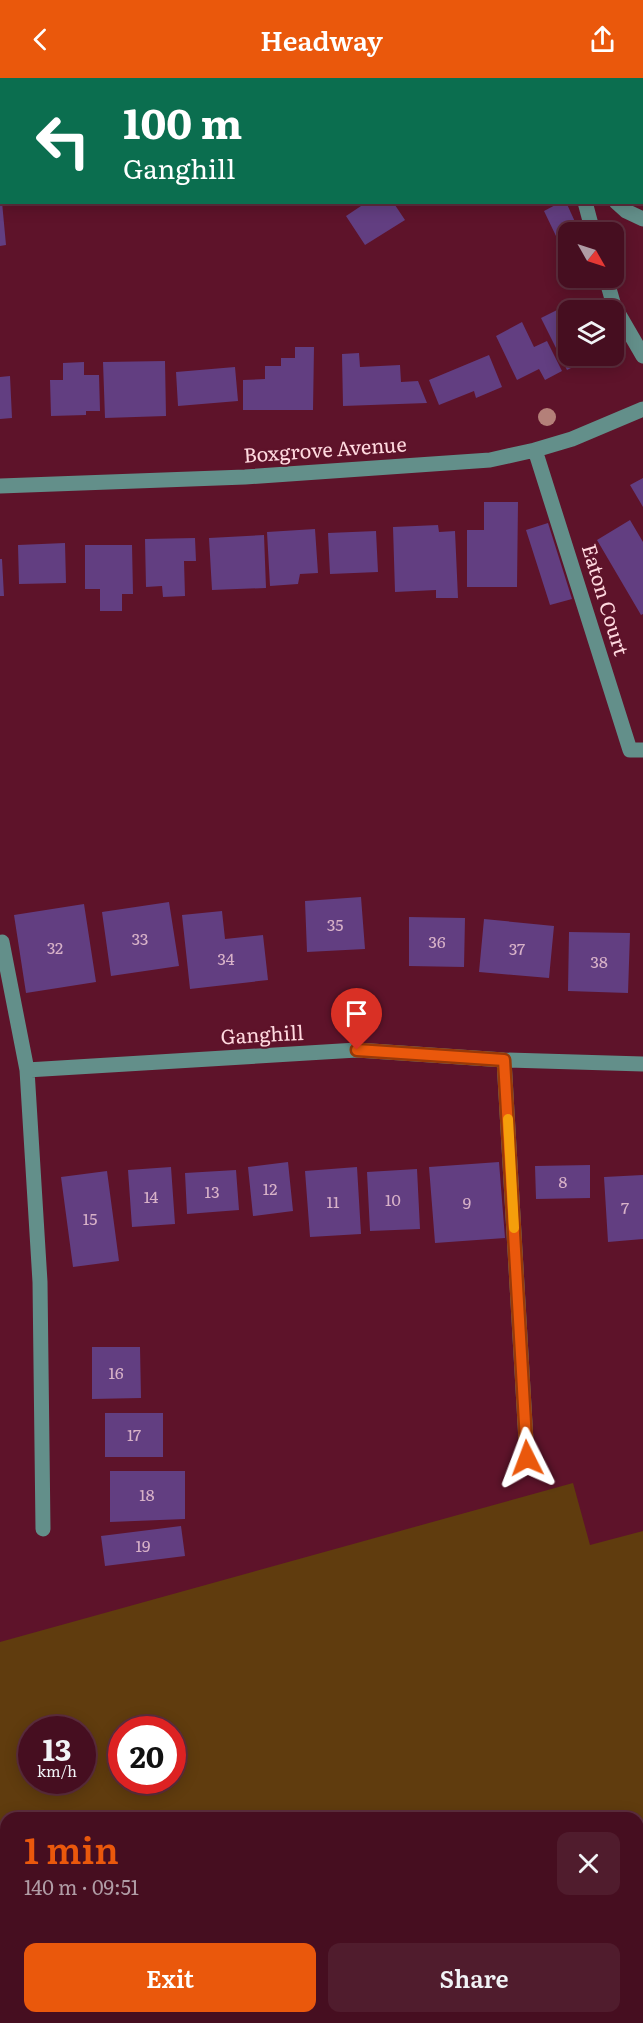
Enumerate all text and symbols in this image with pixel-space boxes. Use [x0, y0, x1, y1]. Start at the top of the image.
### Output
text: Headway [260, 19, 383, 59]
icon: back [24, 23, 57, 56]
icon: share [586, 23, 619, 56]
text: 100 m [123, 90, 242, 152]
icon: left [24, 102, 102, 180]
text: Ganghill [123, 147, 235, 187]
north arrow [558, 222, 624, 288]
map controls [558, 222, 624, 366]
button: layers [558, 300, 624, 366]
street label: Boxgrove Avenue [242, 427, 408, 469]
street label: Eaton Court [576, 540, 638, 659]
house number: 35 [327, 912, 343, 936]
house number: 33 [132, 926, 148, 950]
house number: 36 [428, 929, 446, 953]
house number: 32 [47, 935, 63, 959]
house number: 37 [509, 936, 525, 960]
house number: 34 [217, 946, 235, 970]
house number: 38 [590, 949, 608, 973]
pin [331, 988, 382, 1050]
icon: arrive [340, 997, 373, 1030]
street label: Ganghill [220, 1016, 304, 1050]
house number: 8 [559, 1169, 568, 1193]
house number: 12 [263, 1176, 277, 1200]
house number: 13 [204, 1179, 220, 1203]
house number: 14 [144, 1184, 159, 1208]
house number: 10 [385, 1187, 401, 1211]
house number: 11 [326, 1189, 340, 1213]
house number: 9 [463, 1190, 471, 1214]
house number: 7 [621, 1195, 629, 1219]
house number: 15 [83, 1206, 97, 1230]
house number: 16 [108, 1360, 124, 1384]
house number: 17 [127, 1422, 141, 1446]
position arrow [495, 1426, 559, 1490]
house number: 18 [139, 1482, 155, 1506]
house number: 19 [136, 1533, 150, 1557]
speed limit sign: 20 [108, 1716, 186, 1794]
text: 13 [42, 1726, 72, 1770]
text: km/h [37, 1759, 77, 1782]
text: 1 min [24, 1822, 119, 1875]
button: close [557, 1832, 620, 1895]
text: 140 m · 09:51 [24, 1871, 139, 1901]
button: Exit [24, 1943, 316, 2012]
button: Share [328, 1943, 620, 2012]

